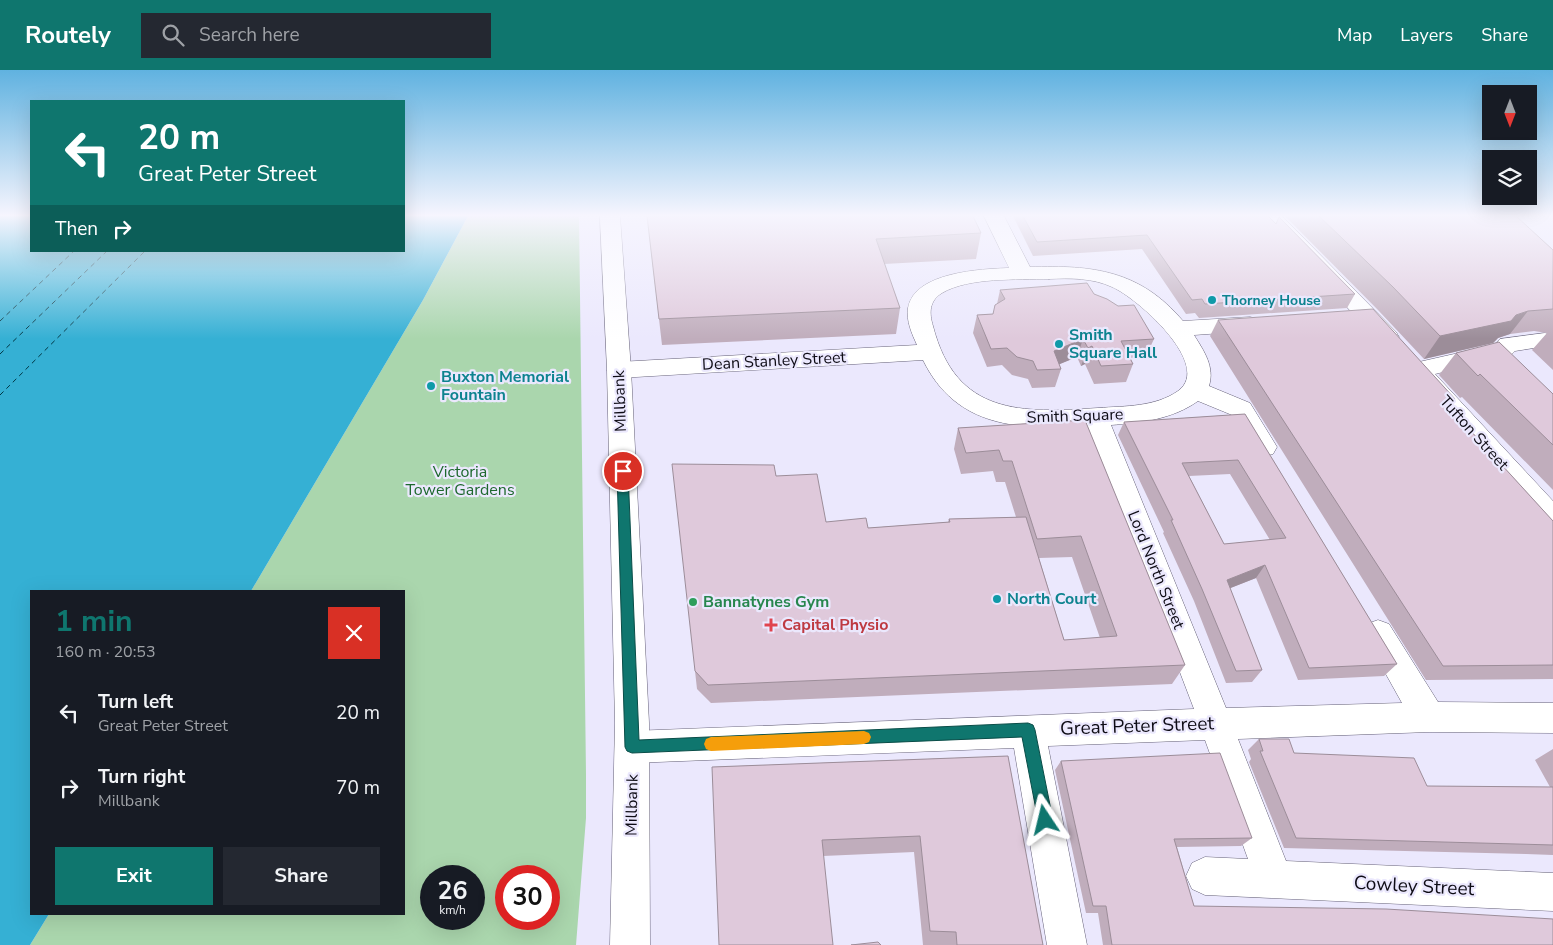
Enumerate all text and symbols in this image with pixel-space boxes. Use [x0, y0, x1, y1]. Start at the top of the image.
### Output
search box [141, 13, 491, 58]
text: Routely [25, 19, 111, 51]
icon: search [159, 21, 187, 49]
text: Search here [199, 22, 300, 48]
text: Map [1337, 23, 1372, 47]
text: Layers [1400, 23, 1453, 47]
text: Share [1481, 23, 1528, 47]
north arrow [1482, 85, 1538, 140]
map controls [1482, 85, 1537, 205]
text: 20 m [138, 114, 220, 161]
icon: left [55, 120, 120, 185]
button: layers [1482, 150, 1537, 205]
text: Great Peter Street [138, 159, 316, 189]
icon: right [108, 215, 136, 243]
text: Then [55, 216, 98, 242]
place label: Thorney House [1222, 291, 1321, 310]
marker: Thorney House [1206, 294, 1218, 306]
place label: Smith Square Hall [1069, 324, 1157, 364]
marker: Smith Square Hall [1053, 338, 1065, 350]
street label: Dean Stanley Street [701, 346, 847, 376]
place label: Buxton Memorial Fountain [441, 366, 569, 406]
street label: Millbank [608, 369, 632, 432]
marker: Buxton Memorial Fountain [425, 380, 437, 392]
street label: Tufton Street [1434, 391, 1514, 475]
street label: Smith Square [1026, 403, 1124, 429]
pin [602, 450, 644, 492]
icon: arrive [609, 457, 637, 485]
park label: Victoria Tower Gardens [405, 461, 515, 501]
street label: Lord North Street [1122, 508, 1190, 633]
place label: North Court [1007, 588, 1097, 610]
place label: Bannatynes Gym [703, 591, 829, 613]
marker: North Court [991, 593, 1003, 605]
marker: Bannatynes Gym [687, 596, 699, 608]
text: 1 min [55, 601, 133, 642]
button: close [328, 607, 380, 659]
place label: Capital Physio [782, 614, 888, 636]
marker: Capital Physio [764, 618, 778, 632]
text: 160 m · 20:53 [55, 641, 156, 663]
text: Turn left [98, 689, 173, 715]
icon: left [55, 699, 83, 727]
text: 20 m [336, 700, 380, 726]
street label: Great Peter Street [1060, 710, 1215, 742]
text: Great Peter Street [98, 715, 228, 737]
text: Turn right [98, 764, 185, 790]
street label: Millbank [620, 773, 644, 836]
icon: right [55, 774, 83, 802]
text: 70 m [336, 775, 380, 801]
text: Millbank [98, 790, 160, 812]
position arrow [1018, 793, 1070, 845]
button: Exit [55, 847, 213, 905]
button: Share [223, 847, 380, 905]
speed limit sign: 30 [495, 865, 560, 930]
street label: Cowley Street [1353, 870, 1475, 902]
text: 26 [437, 874, 468, 908]
text: km/h [439, 902, 466, 918]

